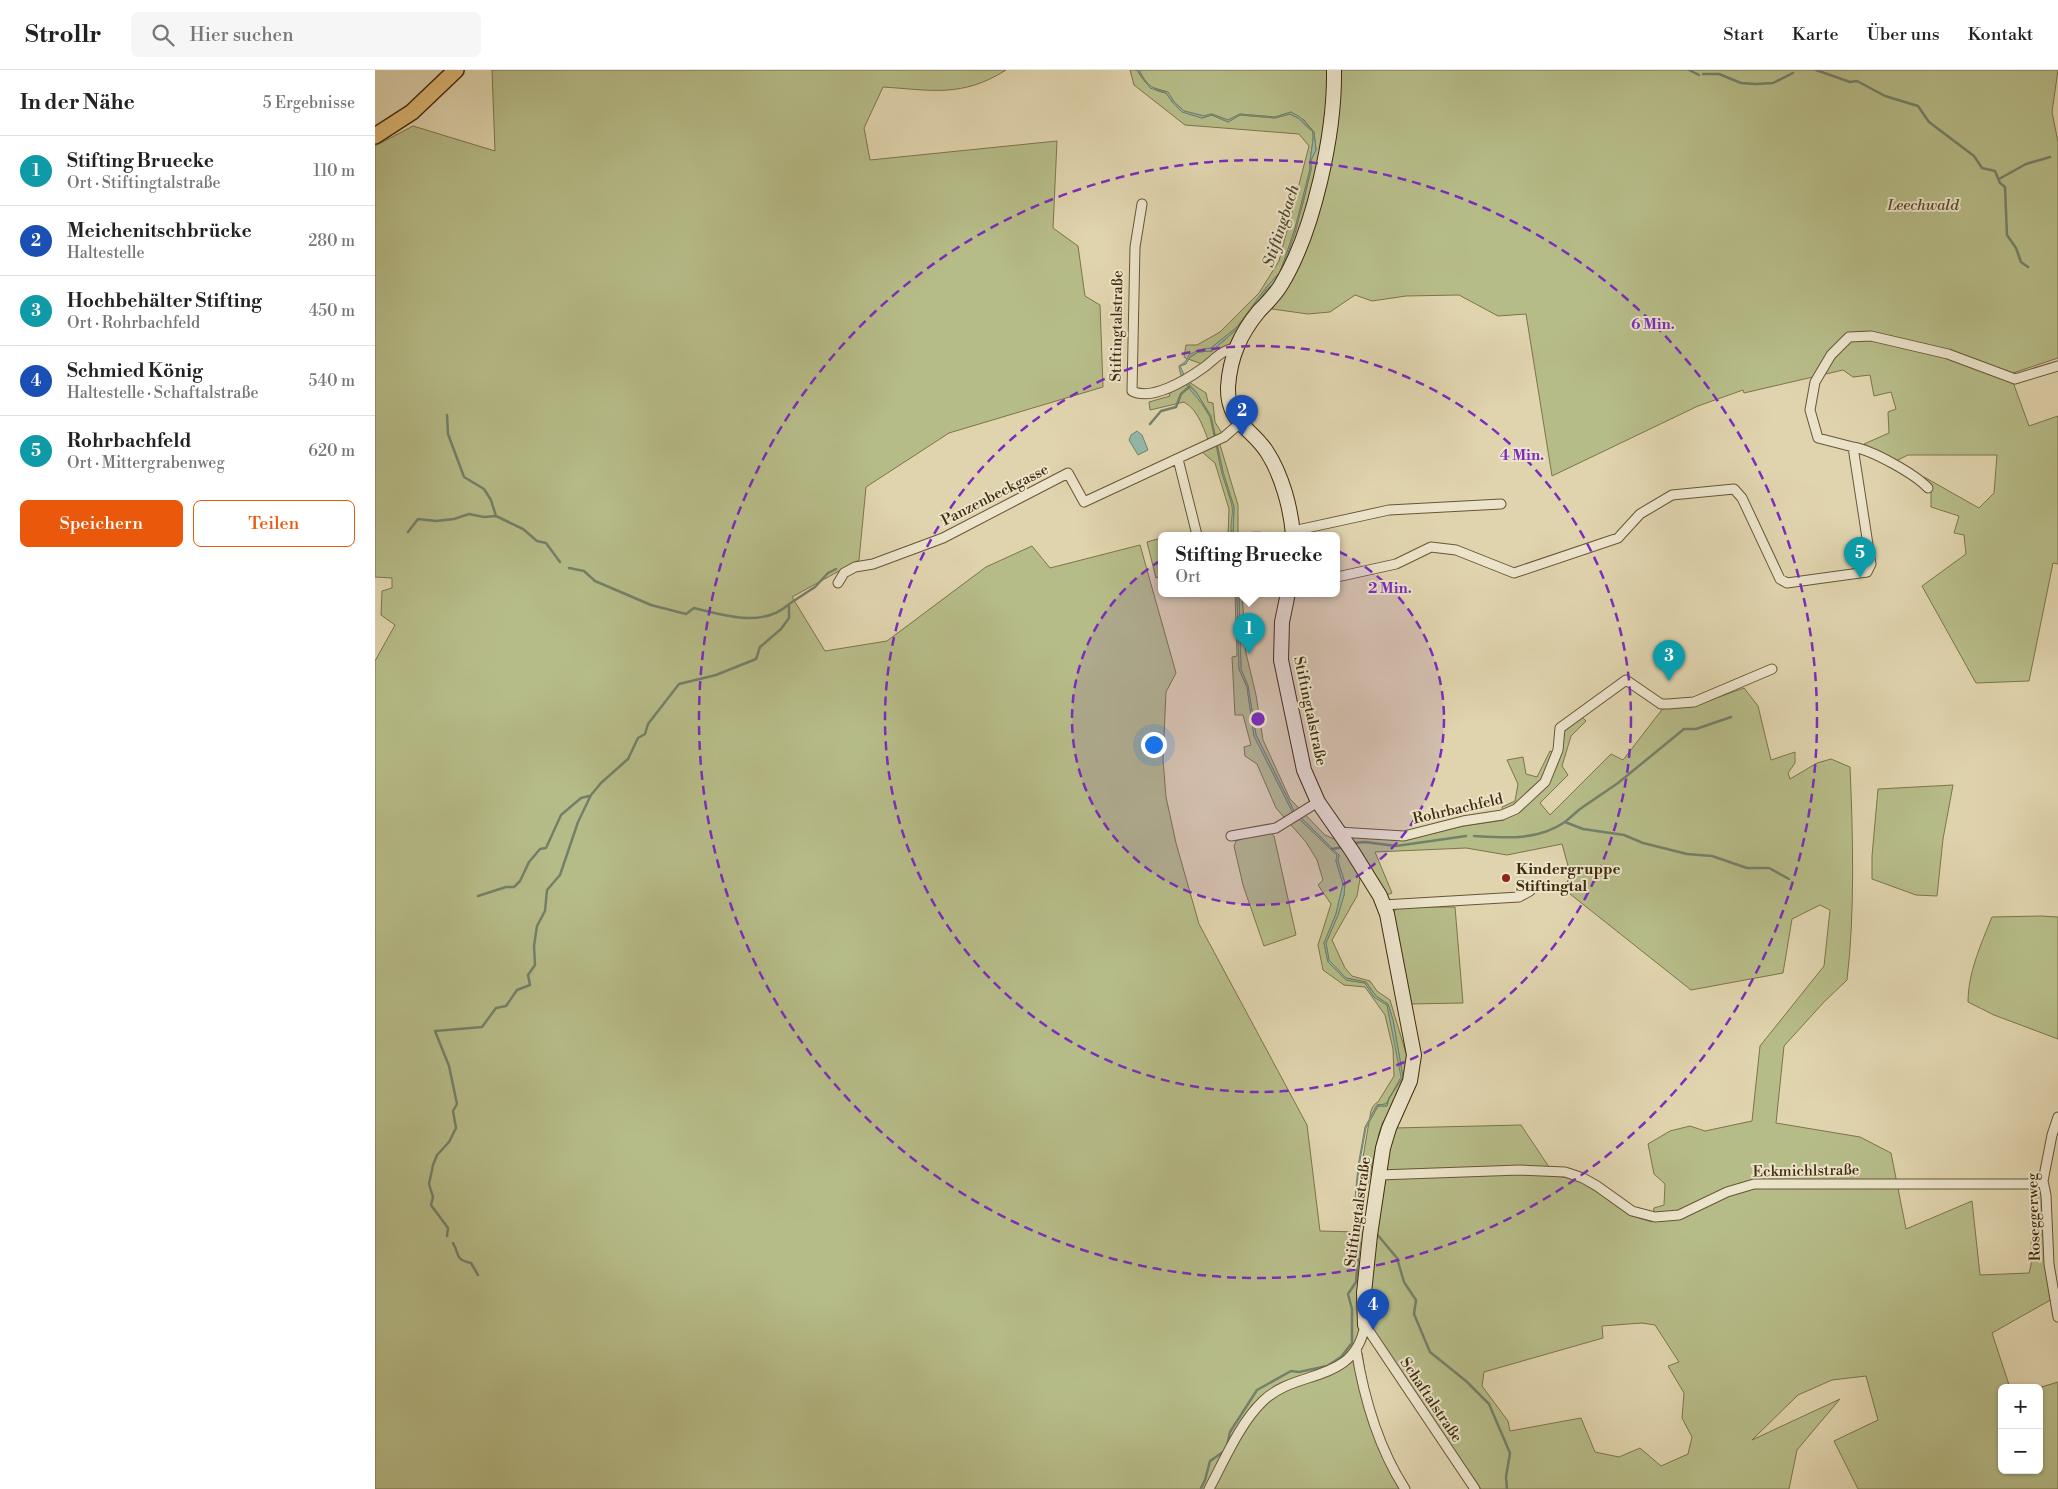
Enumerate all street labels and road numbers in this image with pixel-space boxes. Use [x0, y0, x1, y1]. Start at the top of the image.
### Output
street label: Stiftingtalstraße [1107, 270, 1127, 382]
street label: Panzenbeckgasse [938, 460, 1052, 530]
street label: Stiftingtalstraße [1289, 655, 1331, 767]
street label: Rohrbachfeld [1411, 789, 1506, 829]
street label: Stiftingtalstraße [1341, 1156, 1375, 1268]
street label: Eckmichlstraße [1752, 1161, 1860, 1181]
street label: Roseggerweg [2023, 1172, 2045, 1262]
street label: Schaftalstraße [1396, 1354, 1466, 1446]

